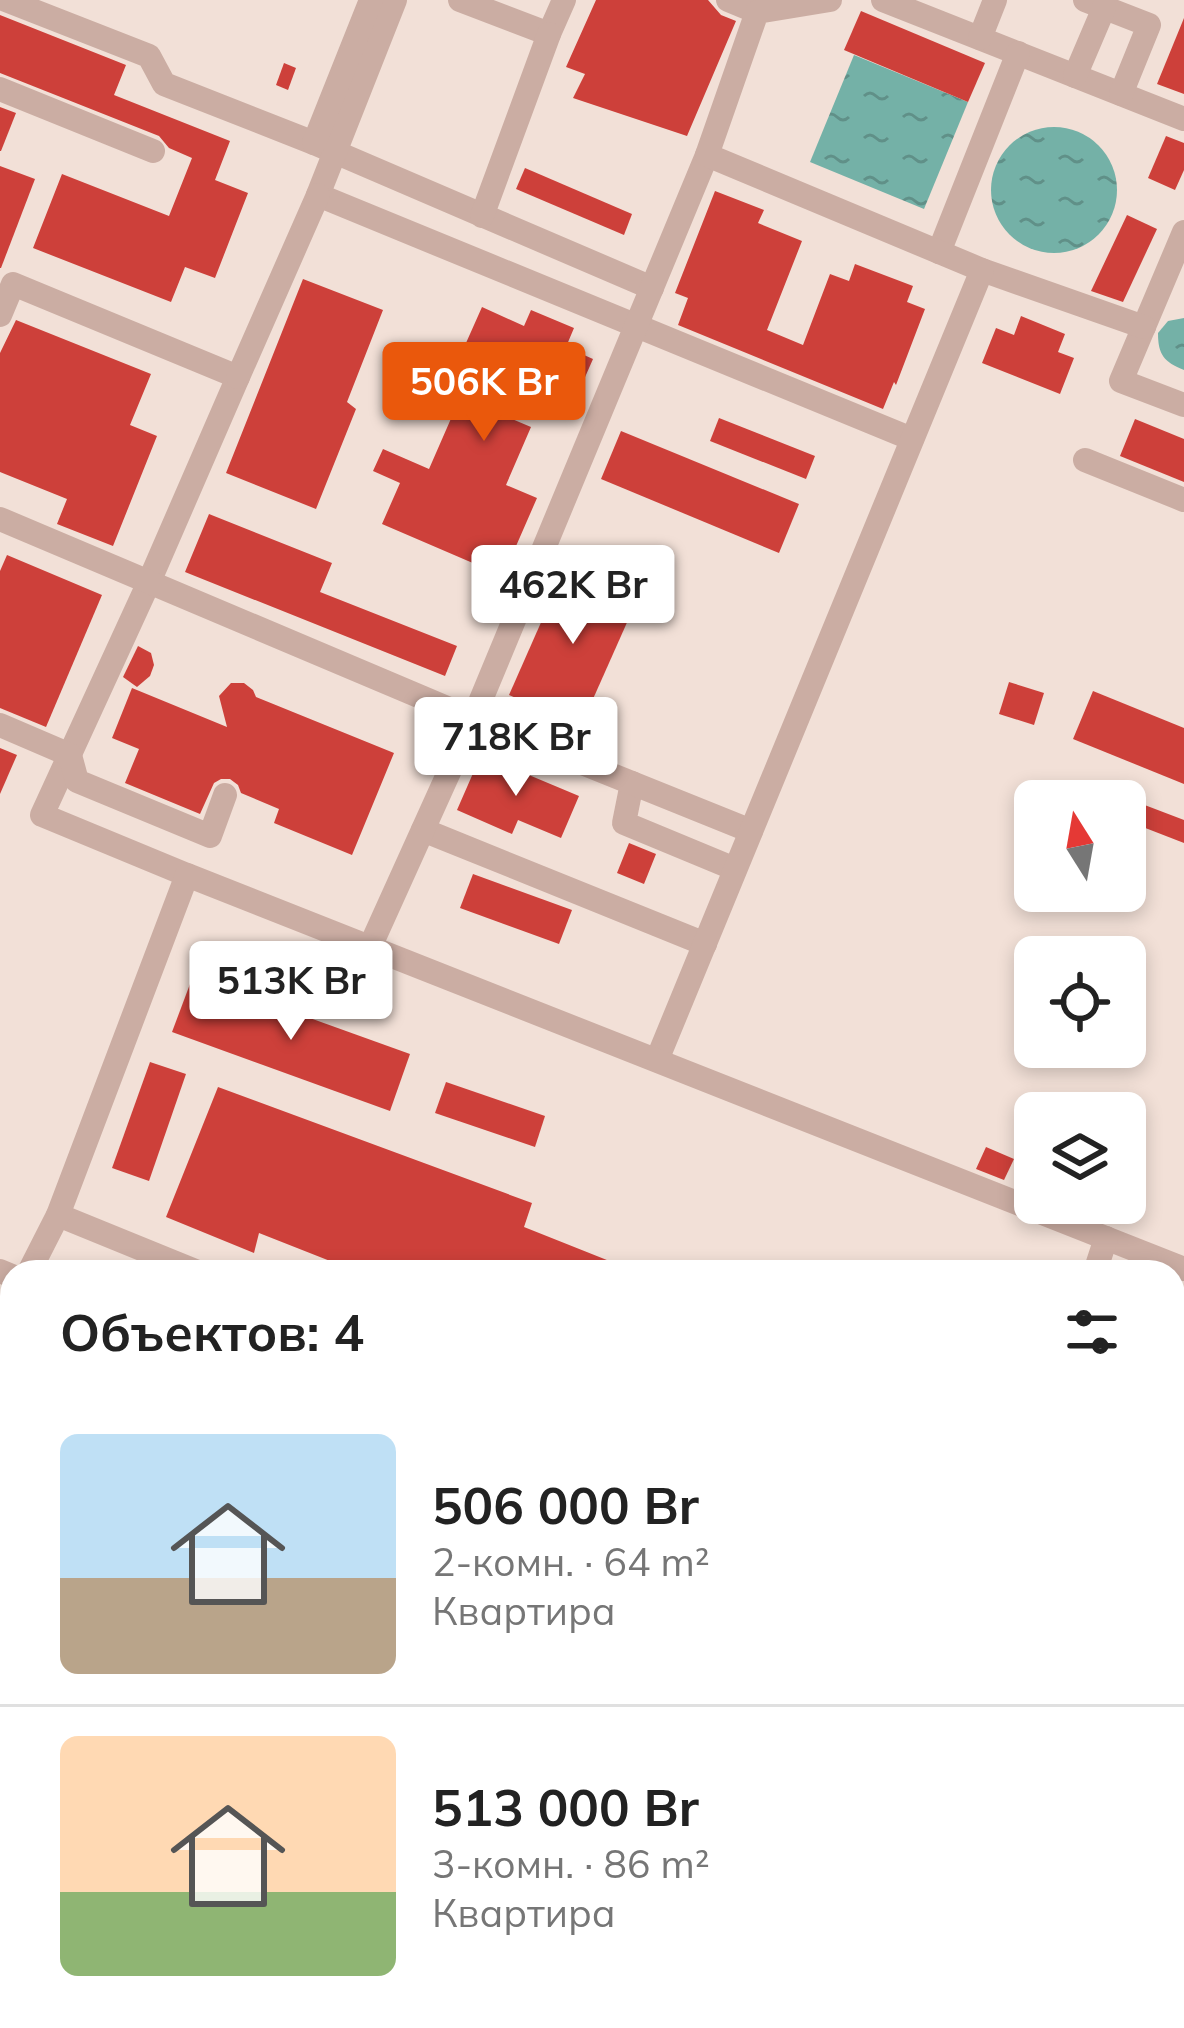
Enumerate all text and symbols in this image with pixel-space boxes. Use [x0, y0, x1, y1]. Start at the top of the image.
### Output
pin: 506K Br [373, 342, 595, 444]
text: 506K Br [409, 356, 559, 405]
pin: 462K Br [462, 545, 684, 647]
text: 462K Br [498, 559, 648, 608]
pin: 718K Br [405, 697, 627, 799]
text: 718K Br [441, 711, 591, 760]
north arrow [1014, 780, 1146, 912]
map controls [1014, 780, 1146, 1224]
button: locate [1014, 936, 1146, 1068]
pin: 513K Br [180, 941, 402, 1043]
text: 513K Br [216, 955, 366, 1004]
button: layers [1014, 1092, 1146, 1224]
icon: filters [1059, 1299, 1125, 1365]
text: Объектов: 4 [60, 1300, 364, 1364]
text: 506 000 Br [432, 1473, 699, 1537]
icon: home [156, 1482, 300, 1626]
text: 2-комн. · 64 m² [432, 1537, 710, 1586]
text: Квартира [432, 1586, 616, 1635]
text: 513 000 Br [432, 1775, 699, 1839]
icon: home [156, 1784, 300, 1928]
text: 3-комн. · 86 m² [432, 1839, 710, 1888]
text: Квартира [432, 1888, 616, 1937]

